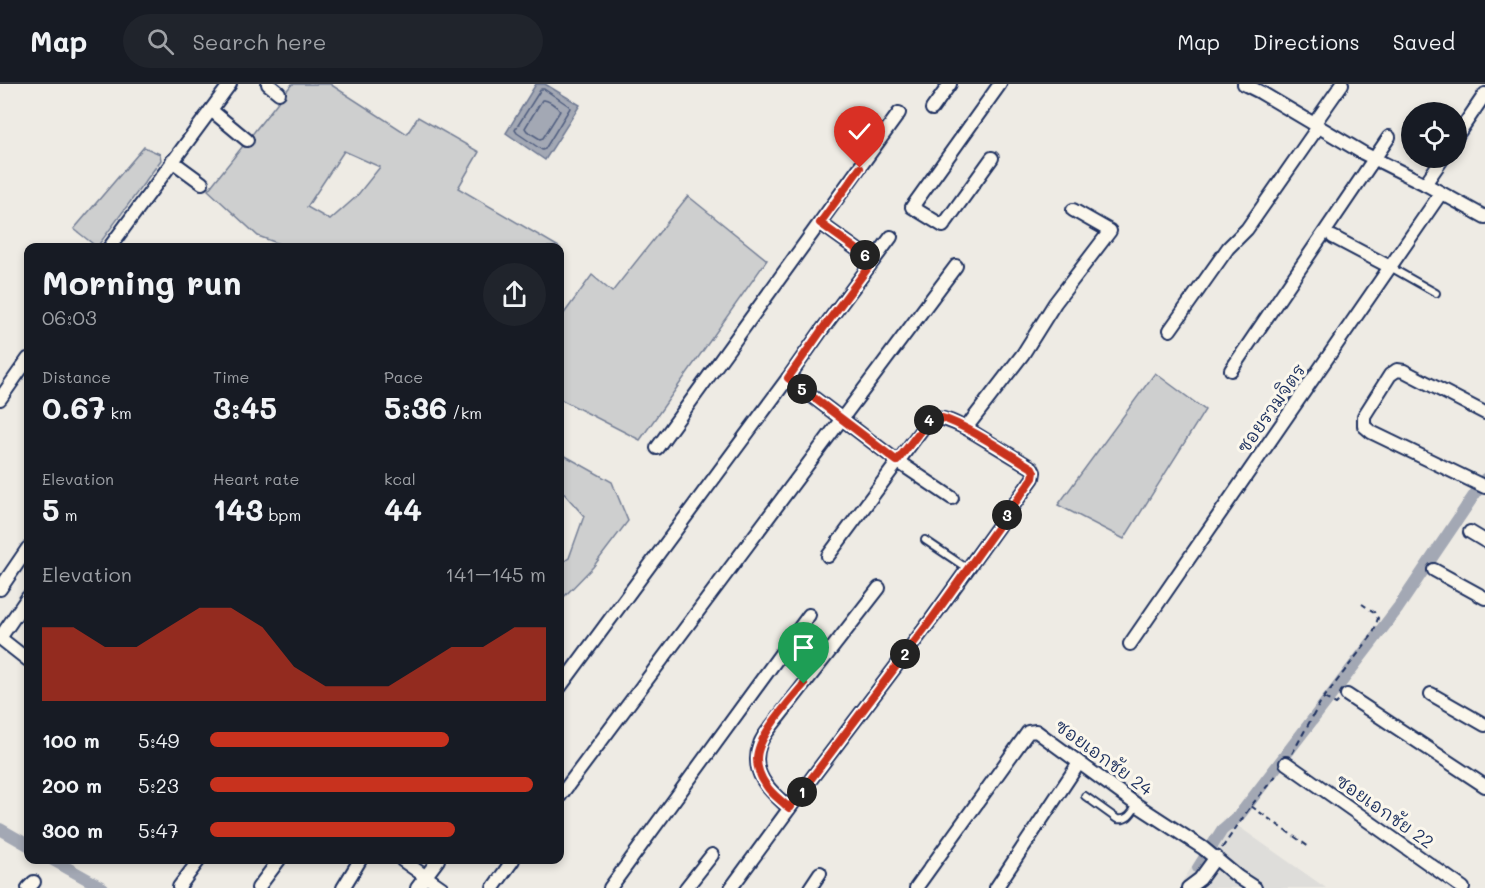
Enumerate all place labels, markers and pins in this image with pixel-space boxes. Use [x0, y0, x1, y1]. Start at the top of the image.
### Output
pin [834, 106, 885, 168]
pin: 6 [850, 240, 880, 270]
pin: 5 [787, 374, 817, 404]
pin: 4 [914, 405, 944, 435]
pin: 3 [992, 500, 1022, 530]
pin [778, 622, 829, 684]
pin: 2 [890, 639, 920, 669]
pin: 1 [787, 777, 817, 807]

